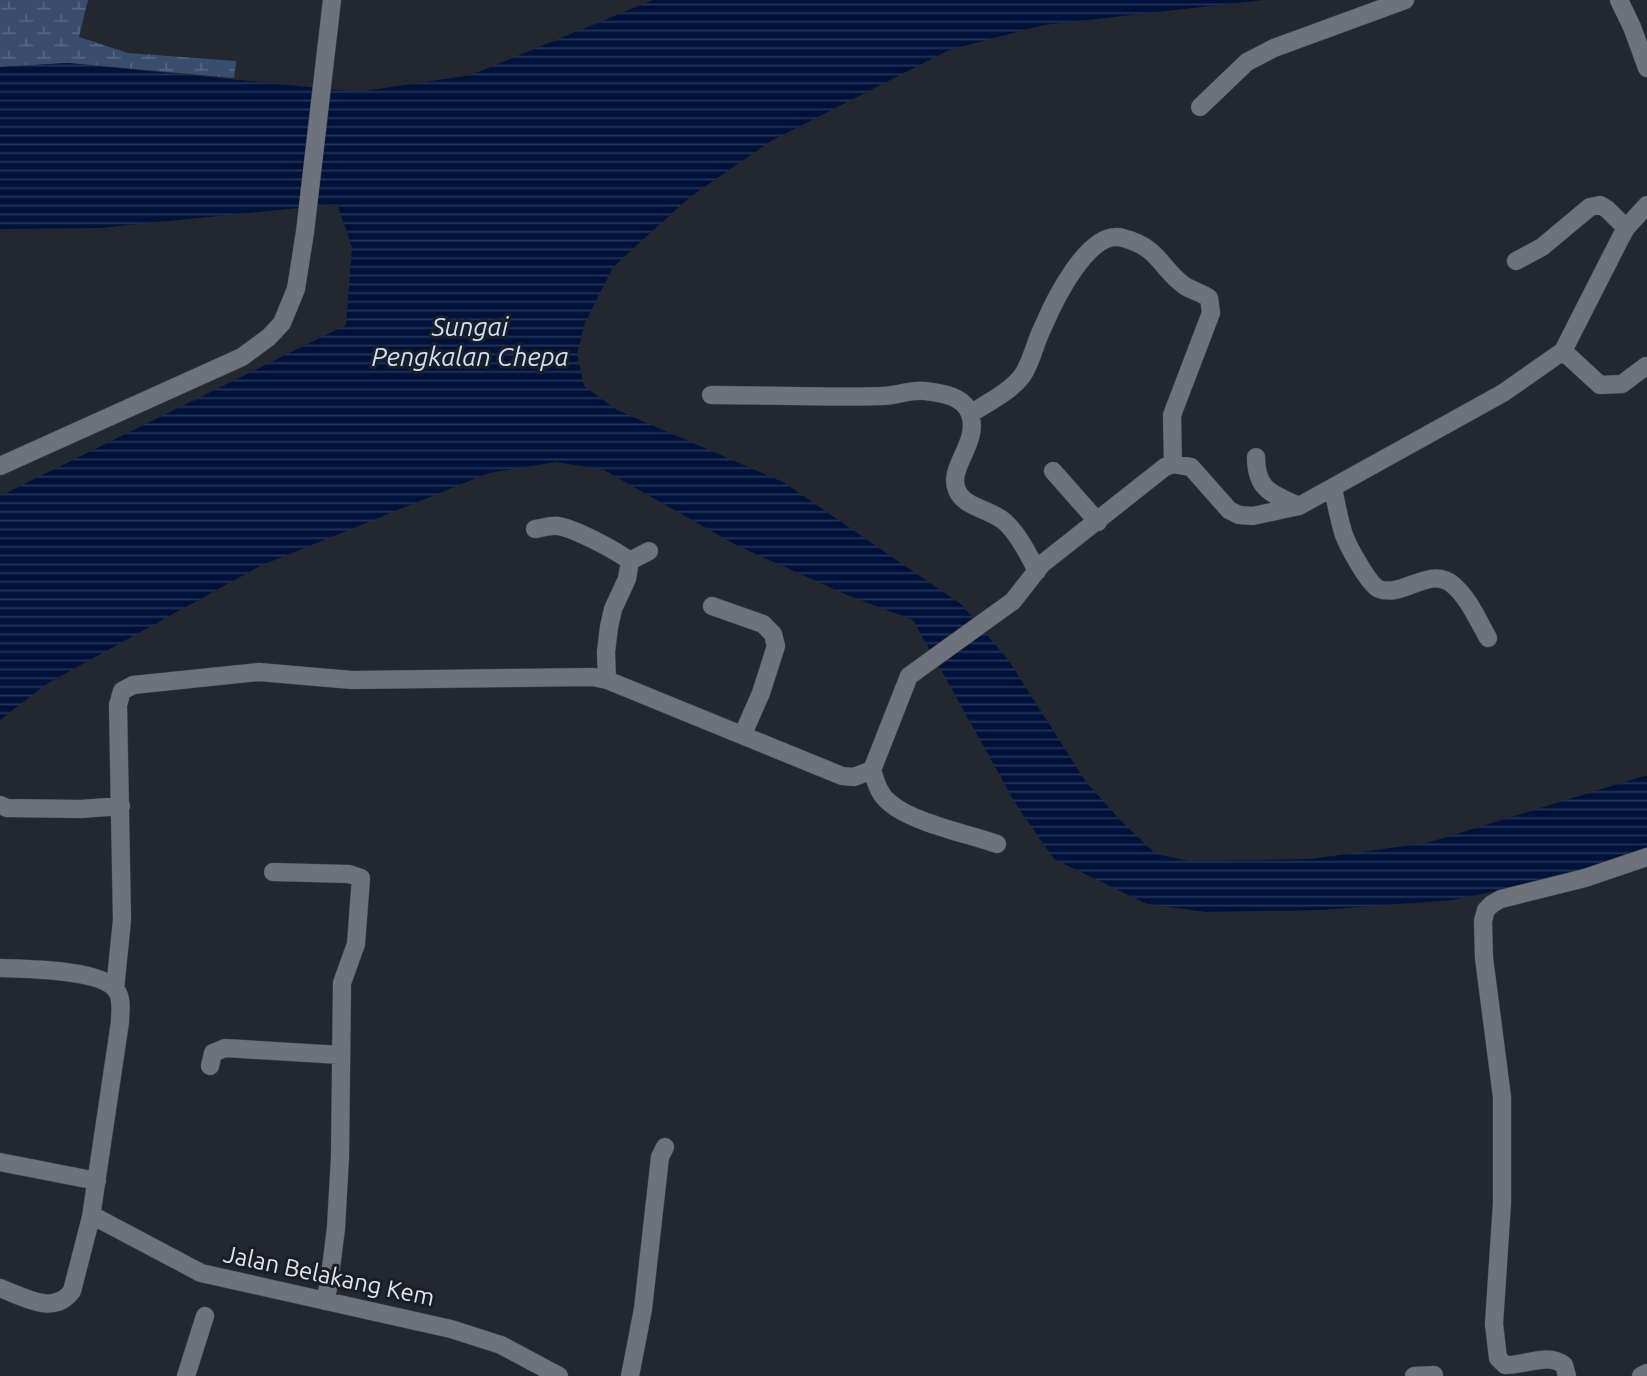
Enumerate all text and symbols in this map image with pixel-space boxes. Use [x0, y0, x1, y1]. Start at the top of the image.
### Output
water label: Sungai Pengkalan Chepa [372, 312, 568, 371]
street label: Jalan Belakang Kem [221, 1240, 437, 1311]

